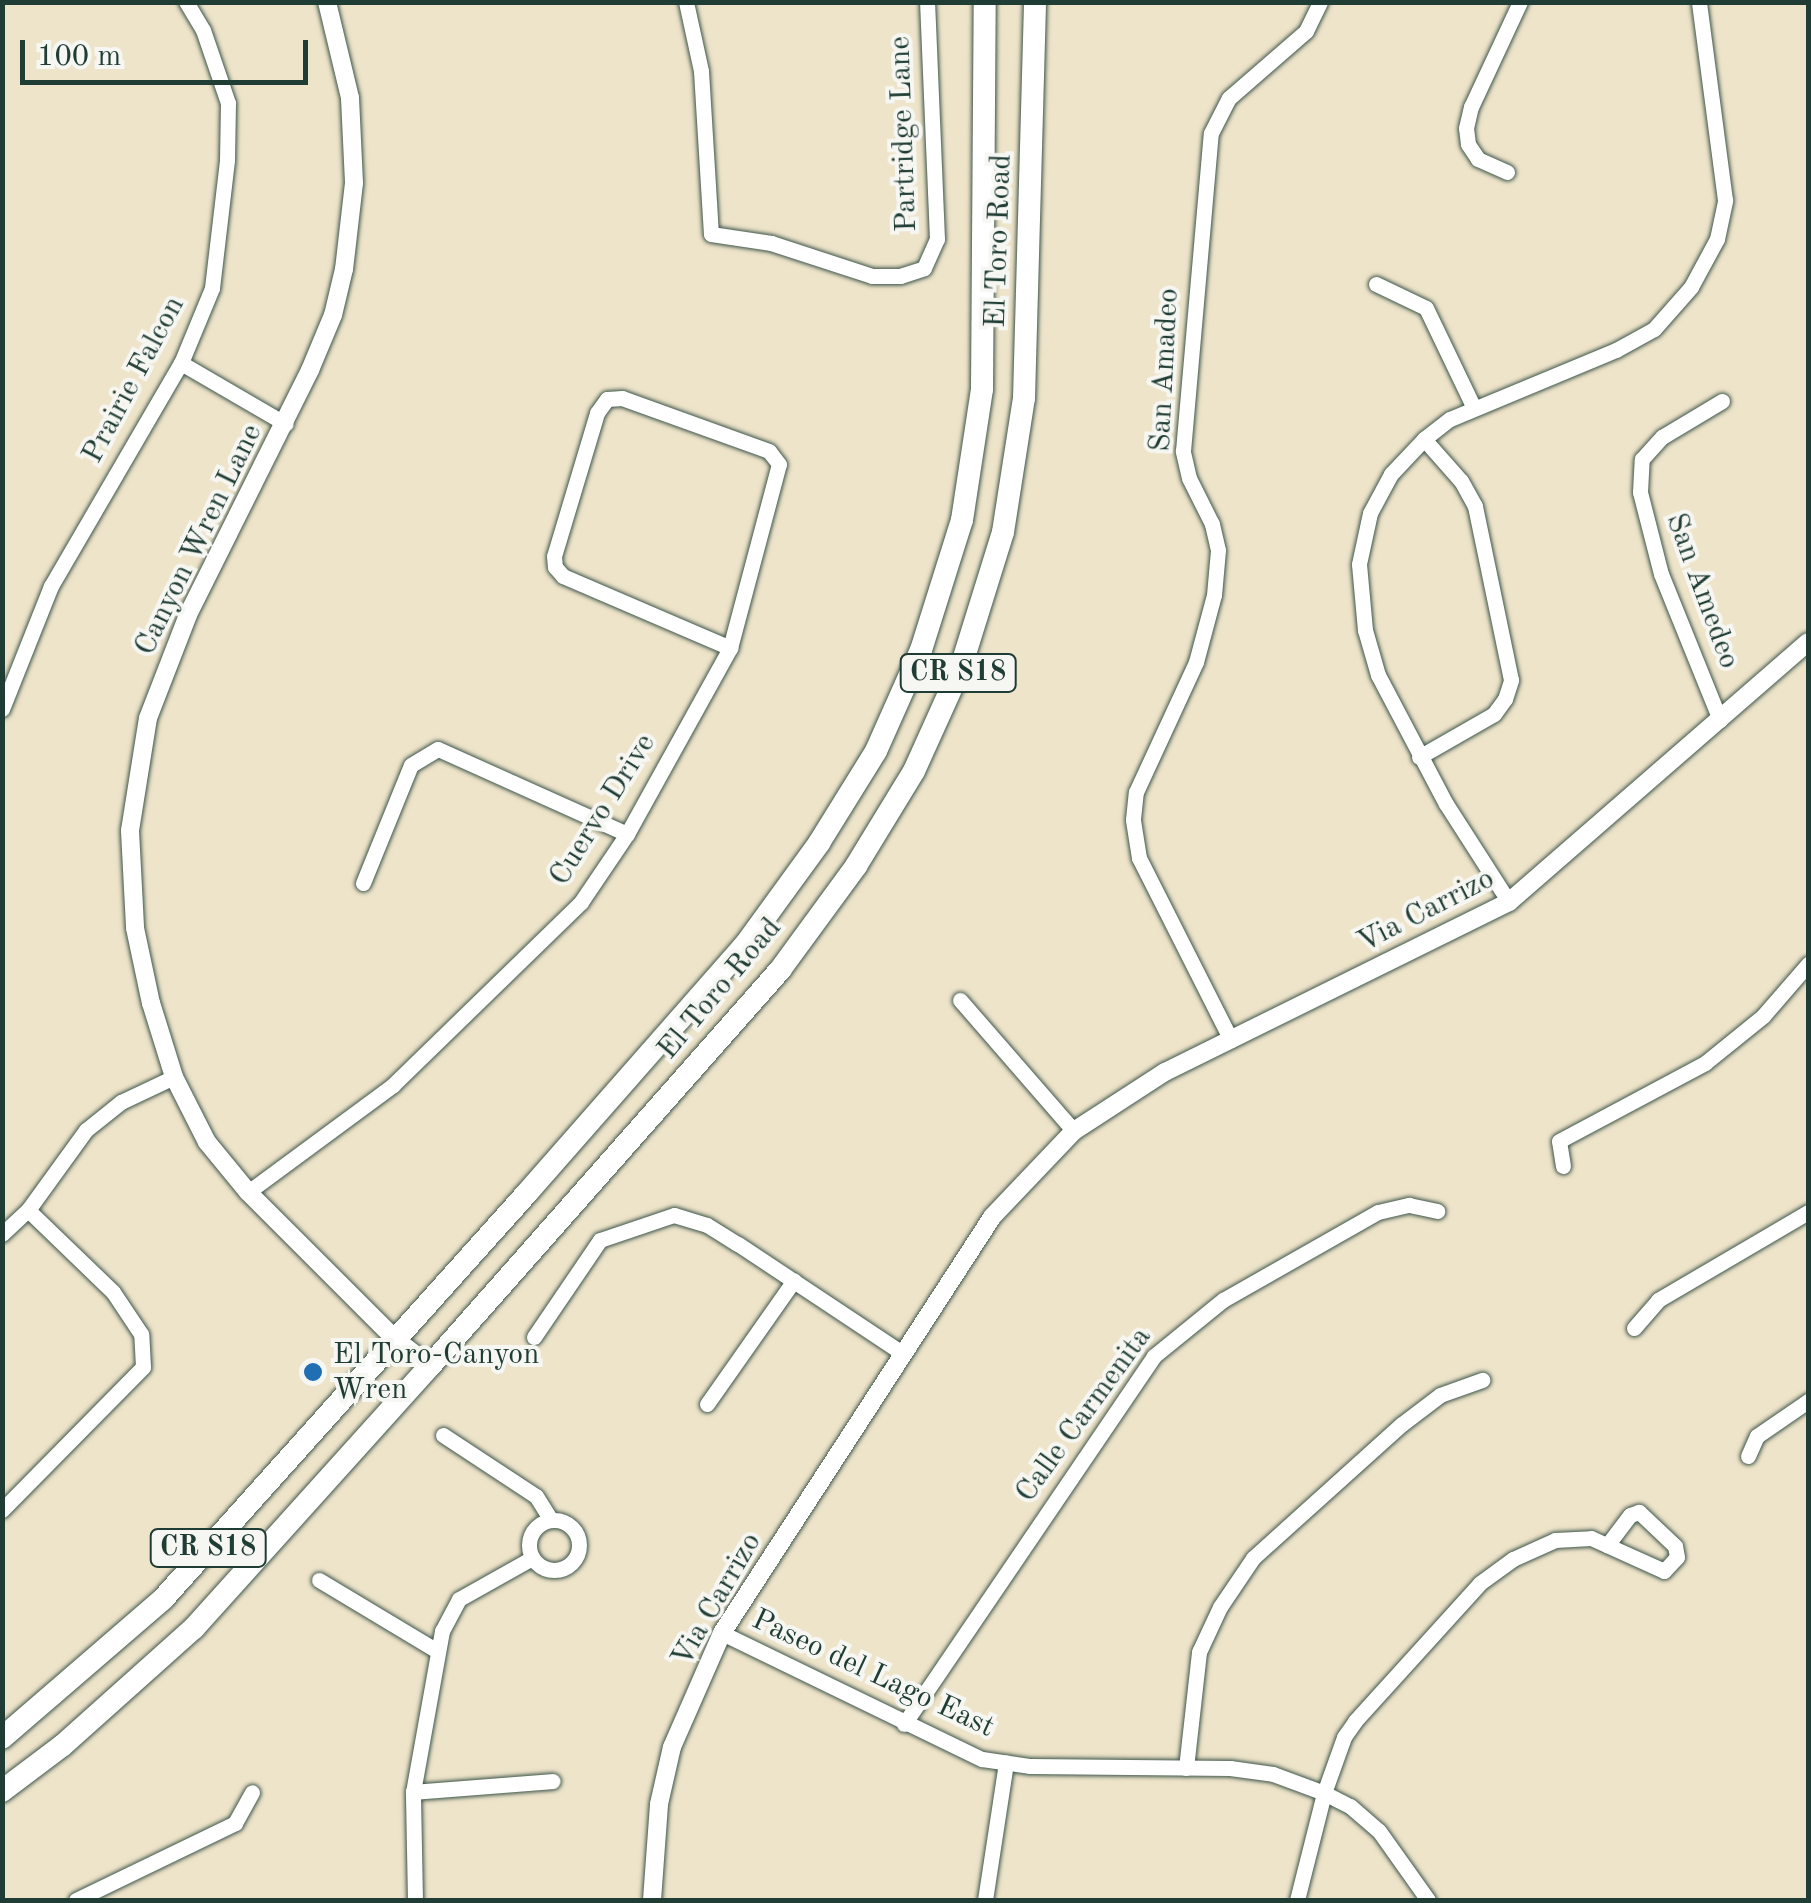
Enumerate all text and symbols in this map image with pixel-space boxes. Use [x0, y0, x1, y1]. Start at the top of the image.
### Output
scale bar [25, 20, 312, 82]
street label: Partridge Lane [883, 35, 925, 233]
text: 100 m [37, 42, 121, 72]
street label: El Toro Road [978, 153, 1020, 329]
street label: San Amadeo [1143, 287, 1187, 453]
street label: Prairie Falcon [75, 290, 193, 470]
street label: Canyon Wren Lane [127, 419, 271, 661]
street label: San Amedeo [1657, 508, 1747, 674]
road number: CR S18 [898, 650, 1018, 696]
street label: Cuervo Drive [542, 728, 664, 892]
street label: Via Carrizo [1352, 861, 1500, 961]
street label: El Toro Road [650, 911, 790, 1067]
street label: Calle Carmenita [1008, 1320, 1160, 1510]
place label: El Toro-Canyon Wren [333, 1337, 539, 1408]
marker: El Toro-Canyon Wren [302, 1361, 324, 1383]
road number: CR S18 [148, 1525, 268, 1571]
street label: Via Carrizo [664, 1527, 770, 1673]
street label: Paseo del Lago East [746, 1602, 1000, 1746]

